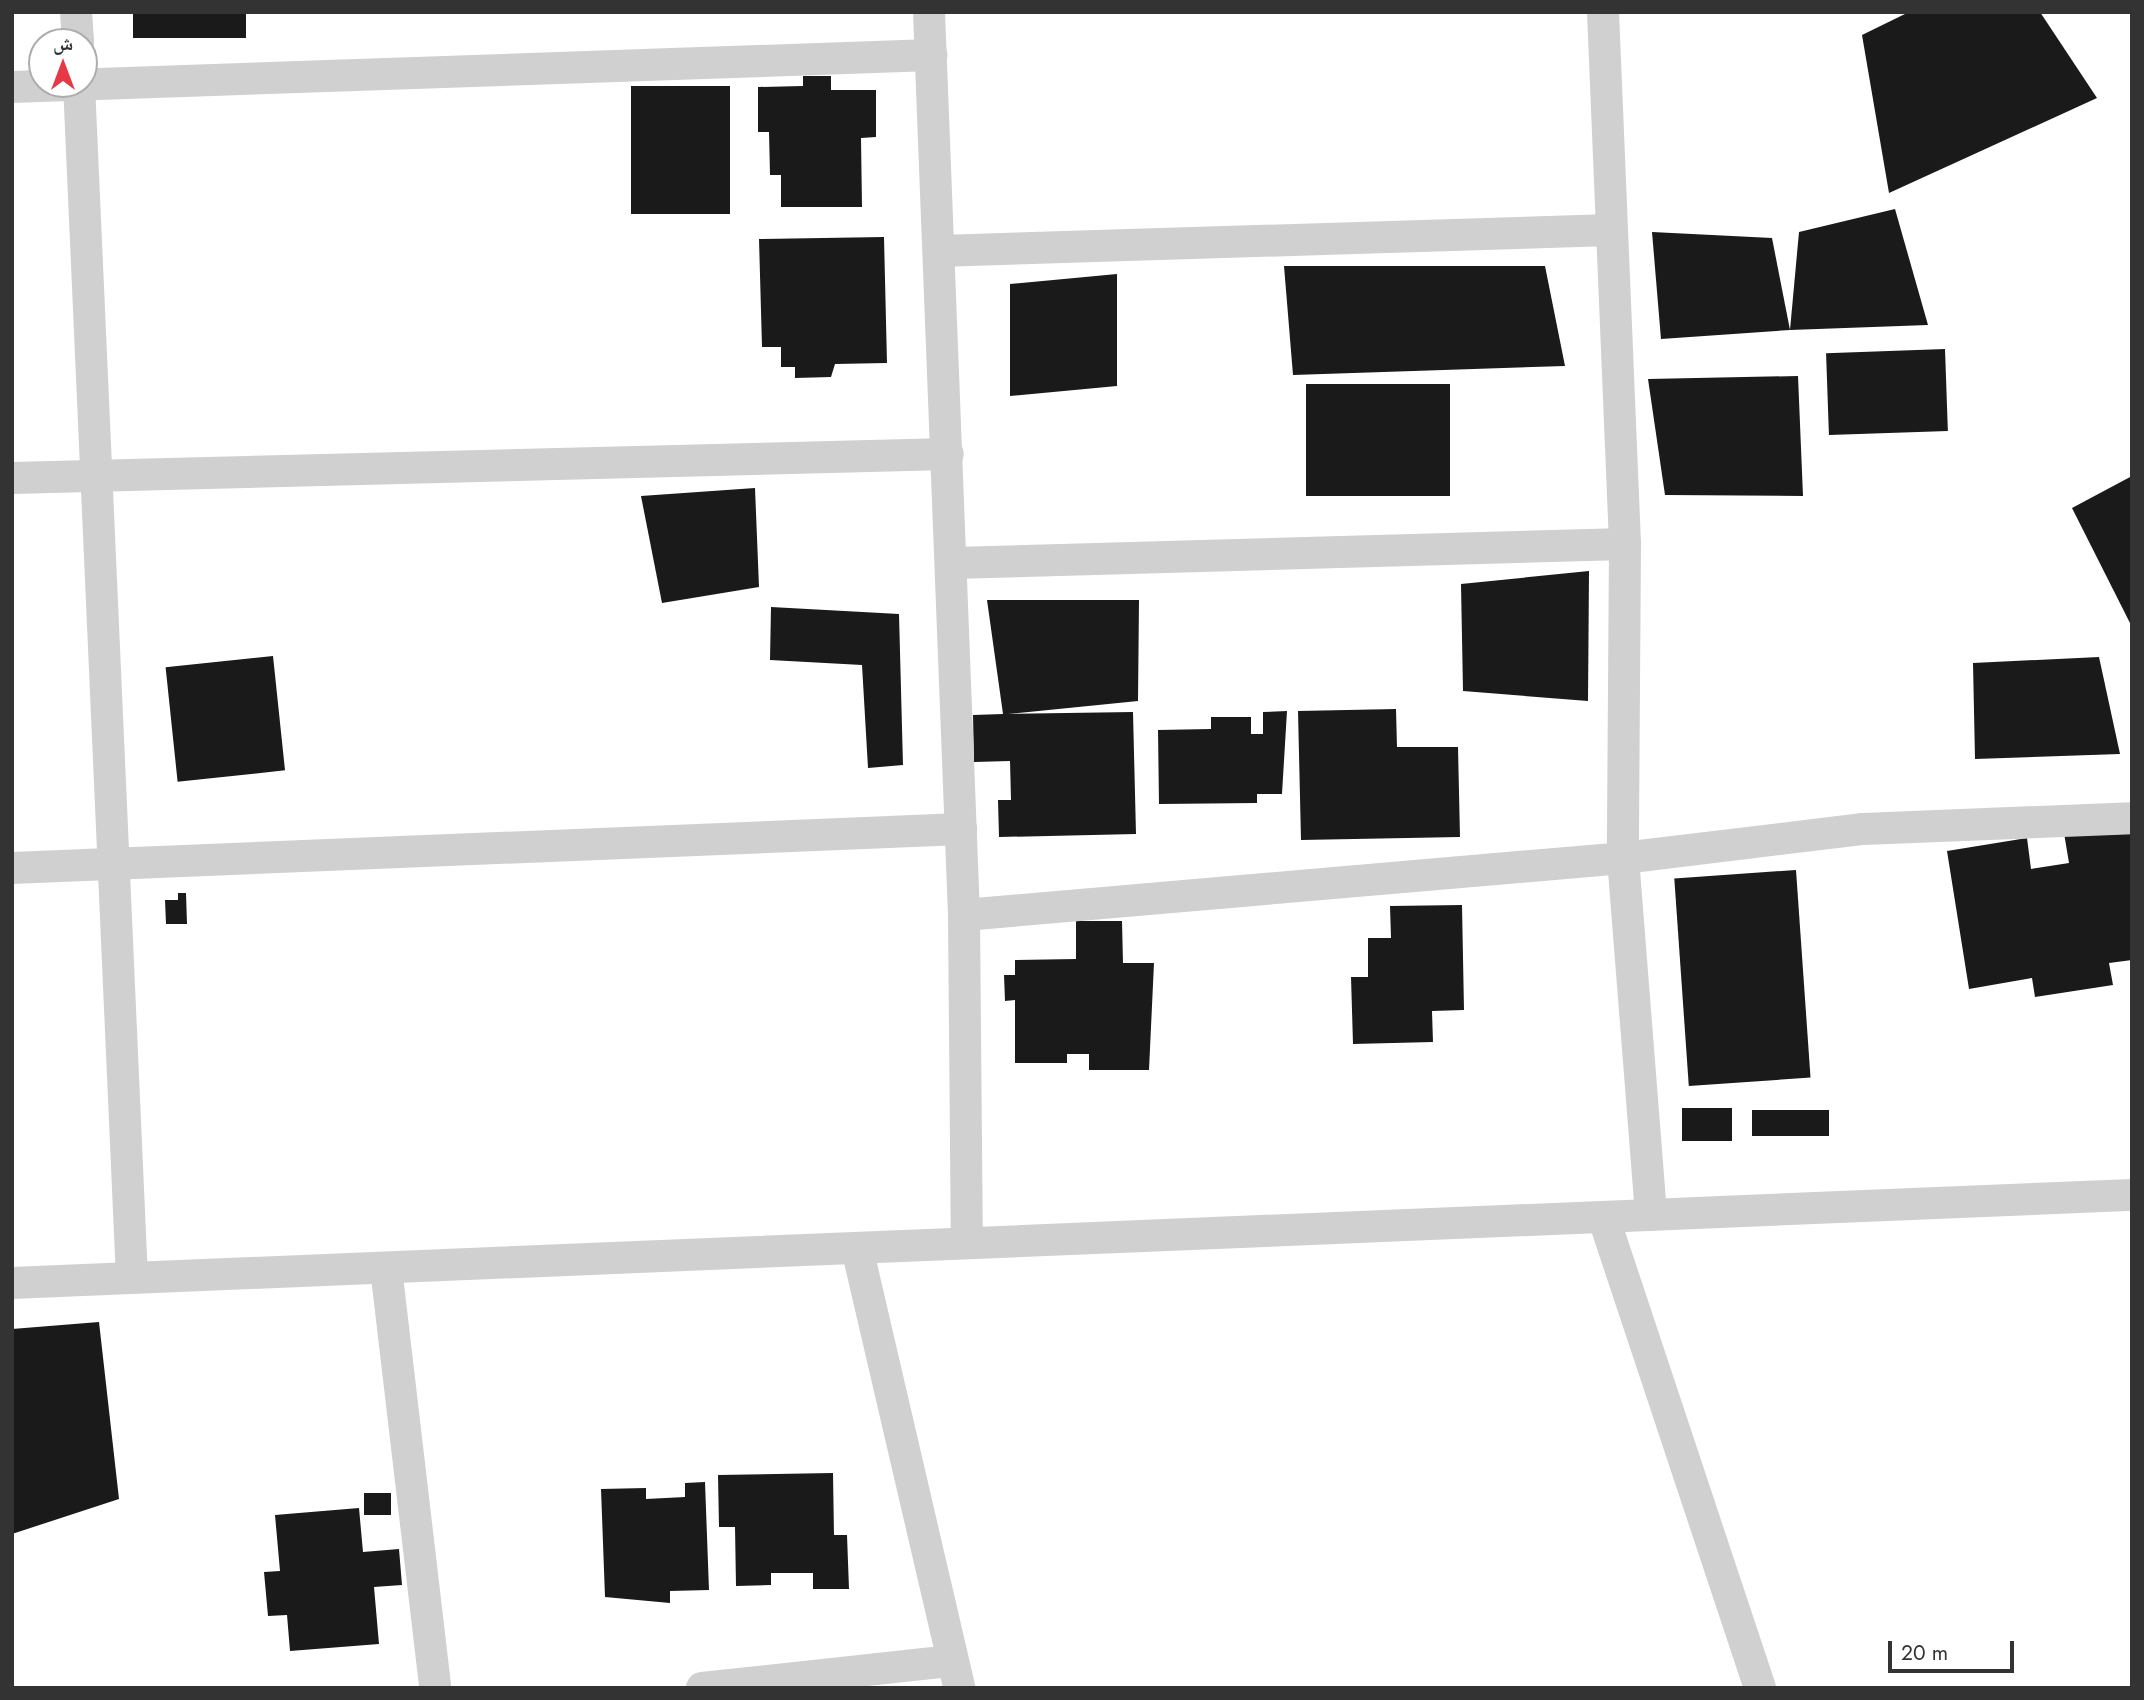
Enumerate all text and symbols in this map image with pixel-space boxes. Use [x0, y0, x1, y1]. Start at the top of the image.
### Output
north arrow [28, 28, 98, 98]
text: ش [53, 30, 73, 57]
scale bar [1892, 1626, 2018, 1670]
text: 20 m [1901, 1638, 1948, 1668]

